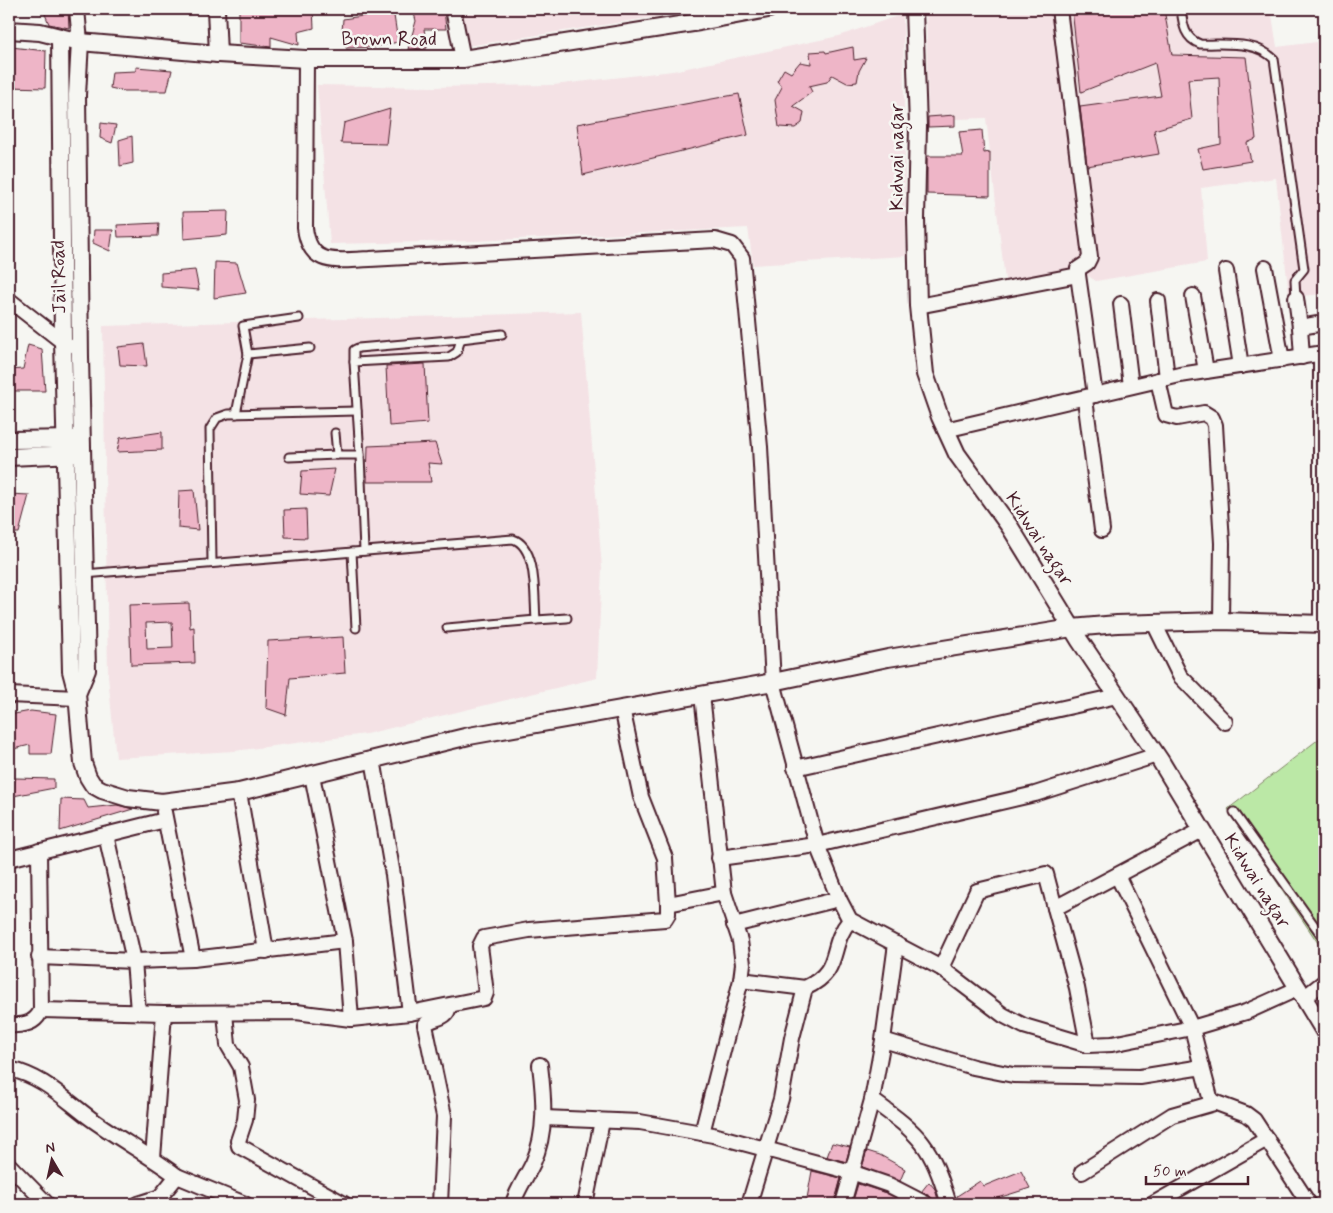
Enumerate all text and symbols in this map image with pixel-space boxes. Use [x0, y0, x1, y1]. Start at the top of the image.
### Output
street label: Brown Road [341, 27, 437, 52]
street label: Kidwai nagar [885, 103, 913, 211]
street label: Jail Road [46, 240, 72, 314]
street label: Kidwai nagar [997, 487, 1079, 593]
street label: Kidwai nagar [1215, 829, 1296, 935]
north arrow [28, 1136, 78, 1186]
text: N [44, 1139, 56, 1158]
scale bar [1146, 1153, 1248, 1185]
text: 50 m [1153, 1162, 1187, 1182]

